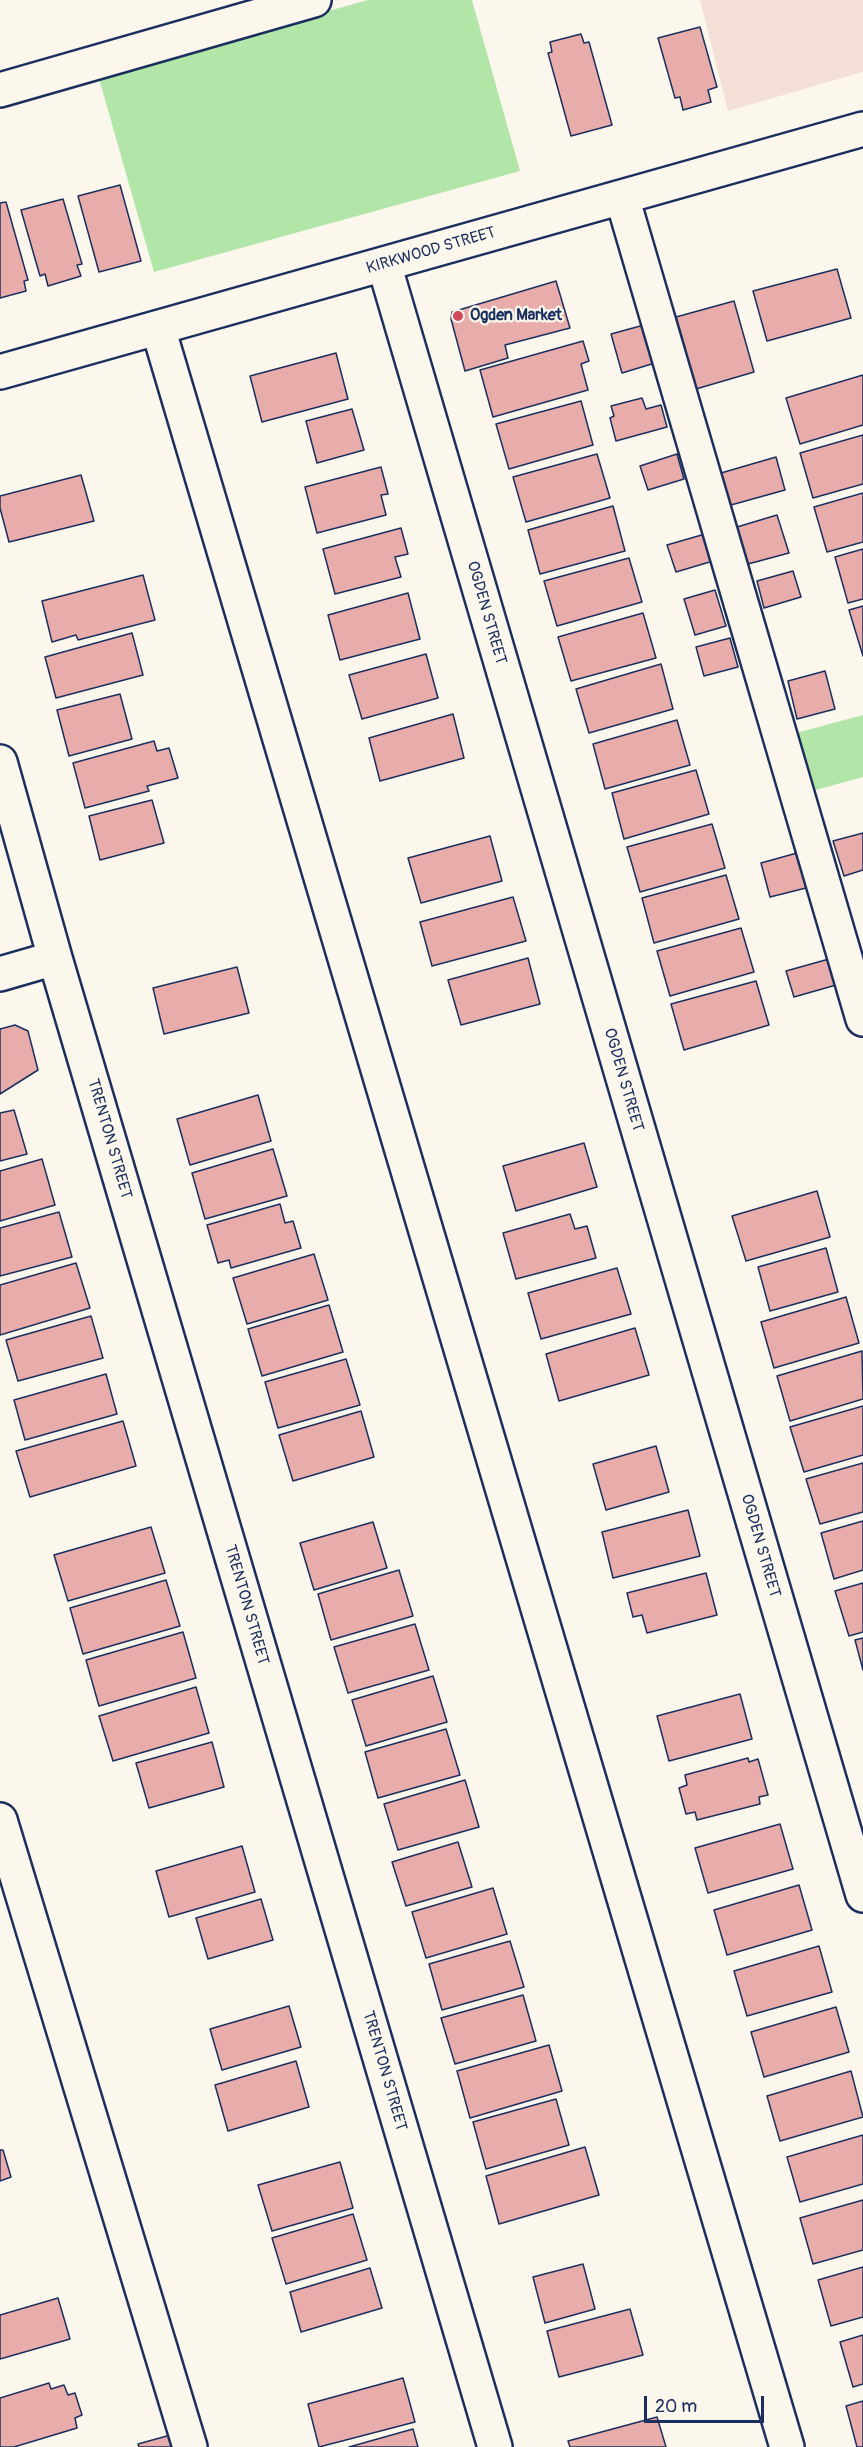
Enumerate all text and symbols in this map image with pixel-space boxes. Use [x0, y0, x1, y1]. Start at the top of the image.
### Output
street label: KIRKWOOD STREET [364, 223, 498, 279]
place label: Ogden Market [470, 306, 562, 326]
marker: Ogden Market [451, 309, 465, 323]
street label: OGDEN STREET [462, 559, 510, 667]
street label: OGDEN STREET [599, 1026, 647, 1134]
street label: TRENTON STREET [83, 1077, 135, 1201]
street label: OGDEN STREET [736, 1492, 784, 1600]
street label: TRENTON STREET [220, 1543, 272, 1667]
street label: TRENTON STREET [358, 2009, 410, 2133]
scale bar [647, 2384, 767, 2422]
text: 20 m [655, 2395, 697, 2418]

